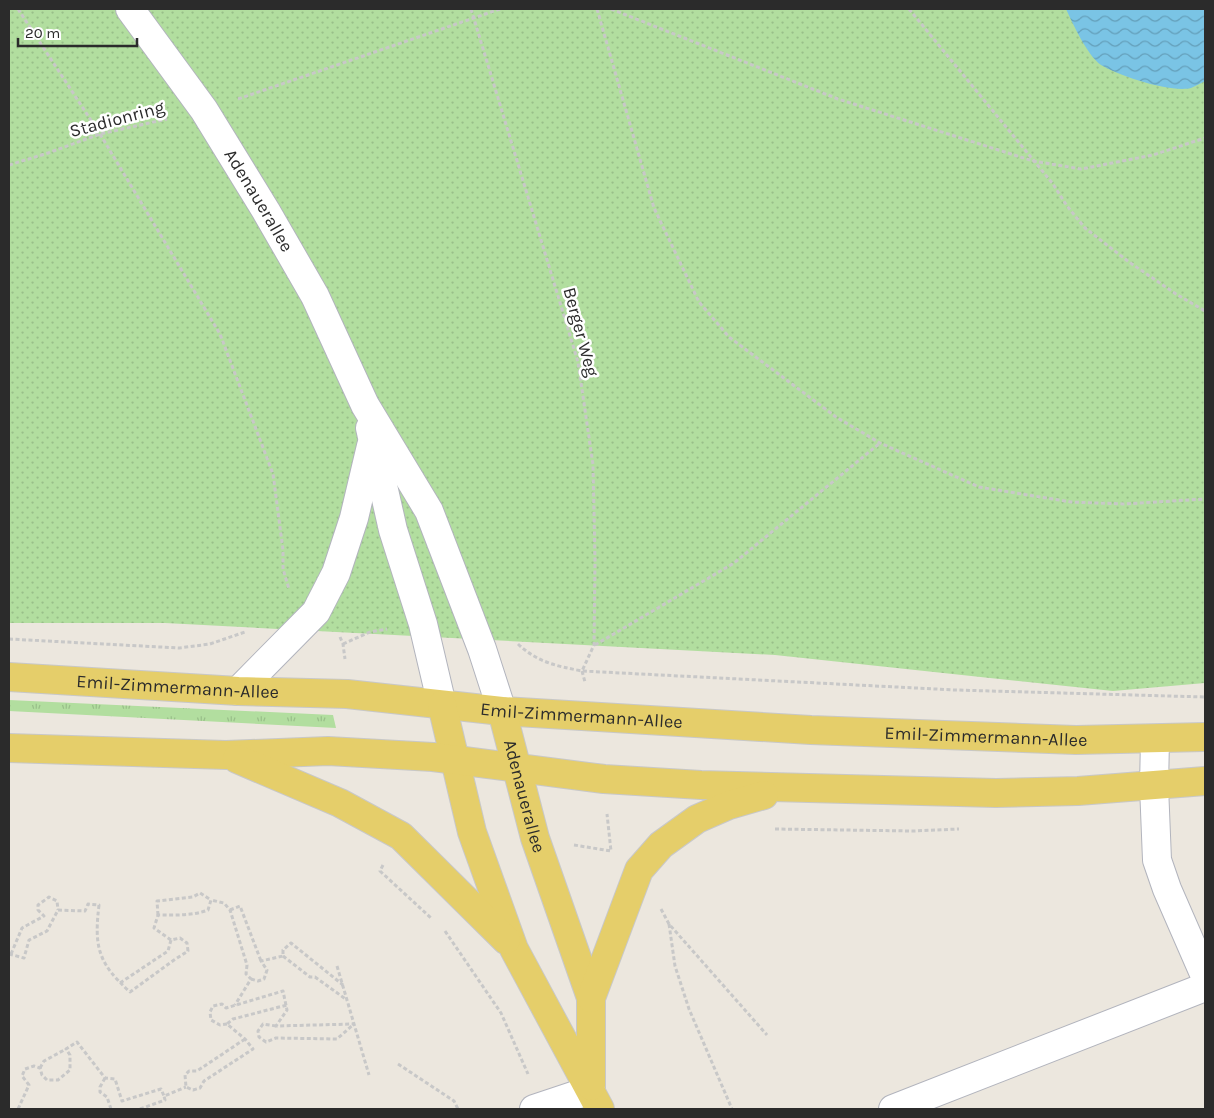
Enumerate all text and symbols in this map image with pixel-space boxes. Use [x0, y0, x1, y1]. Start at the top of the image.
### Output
scale bar [18, 15, 136, 47]
text: 20 m [25, 24, 60, 42]
street label: Stadionring [67, 96, 167, 142]
street label: Adenauerallee [220, 145, 298, 256]
street label: Berger Weg [558, 285, 604, 379]
street label: Emil-Zimmermann-Allee [76, 670, 279, 703]
street label: Emil-Zimmermann-Allee [479, 698, 683, 733]
street label: Emil-Zimmermann-Allee [884, 722, 1088, 751]
street label: Adenauerallee [499, 737, 550, 856]

